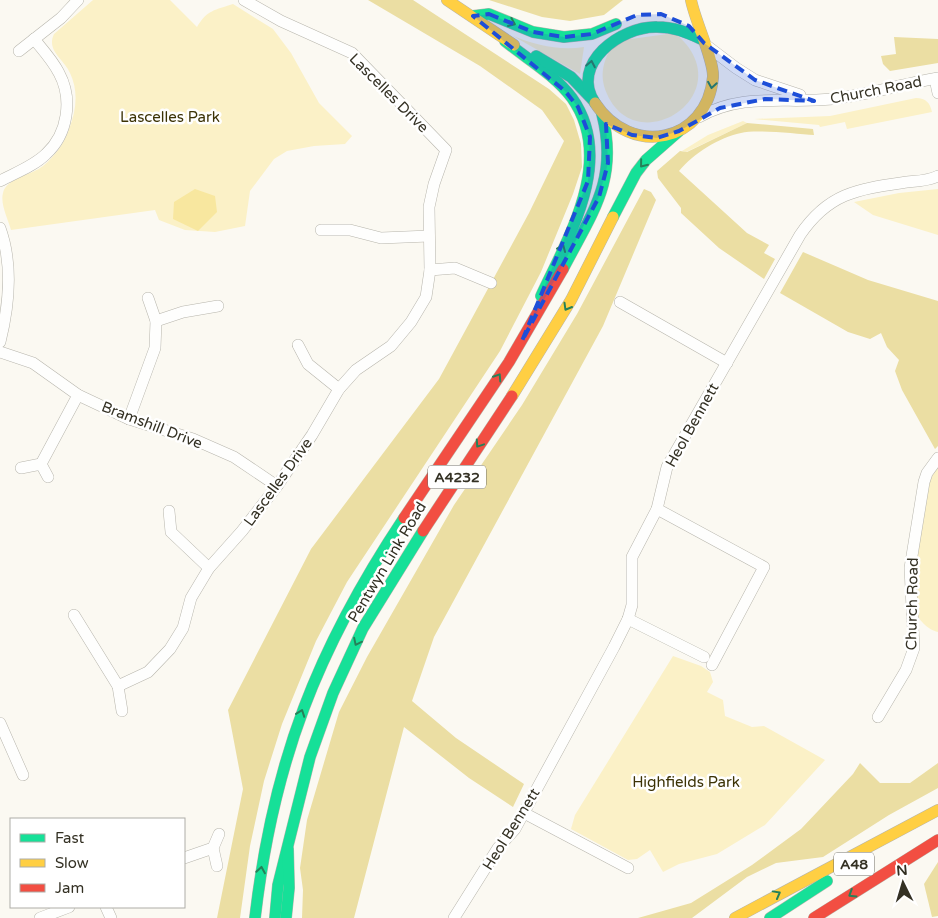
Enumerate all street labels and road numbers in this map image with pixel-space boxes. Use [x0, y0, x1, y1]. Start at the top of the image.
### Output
street label: Lascelles Drive [346, 50, 432, 136]
street label: Church Road [829, 72, 923, 108]
street label: Heol Bennett [661, 380, 723, 470]
street label: Bramshill Drive [99, 397, 205, 453]
street label: Lascelles Drive [240, 434, 316, 530]
road number: A4232 [428, 466, 486, 488]
street label: Pentwyn Link Road [344, 499, 430, 625]
street label: Church Road [902, 557, 922, 651]
street label: Heol Bennett [479, 784, 544, 873]
road number: A48 [834, 852, 874, 876]

